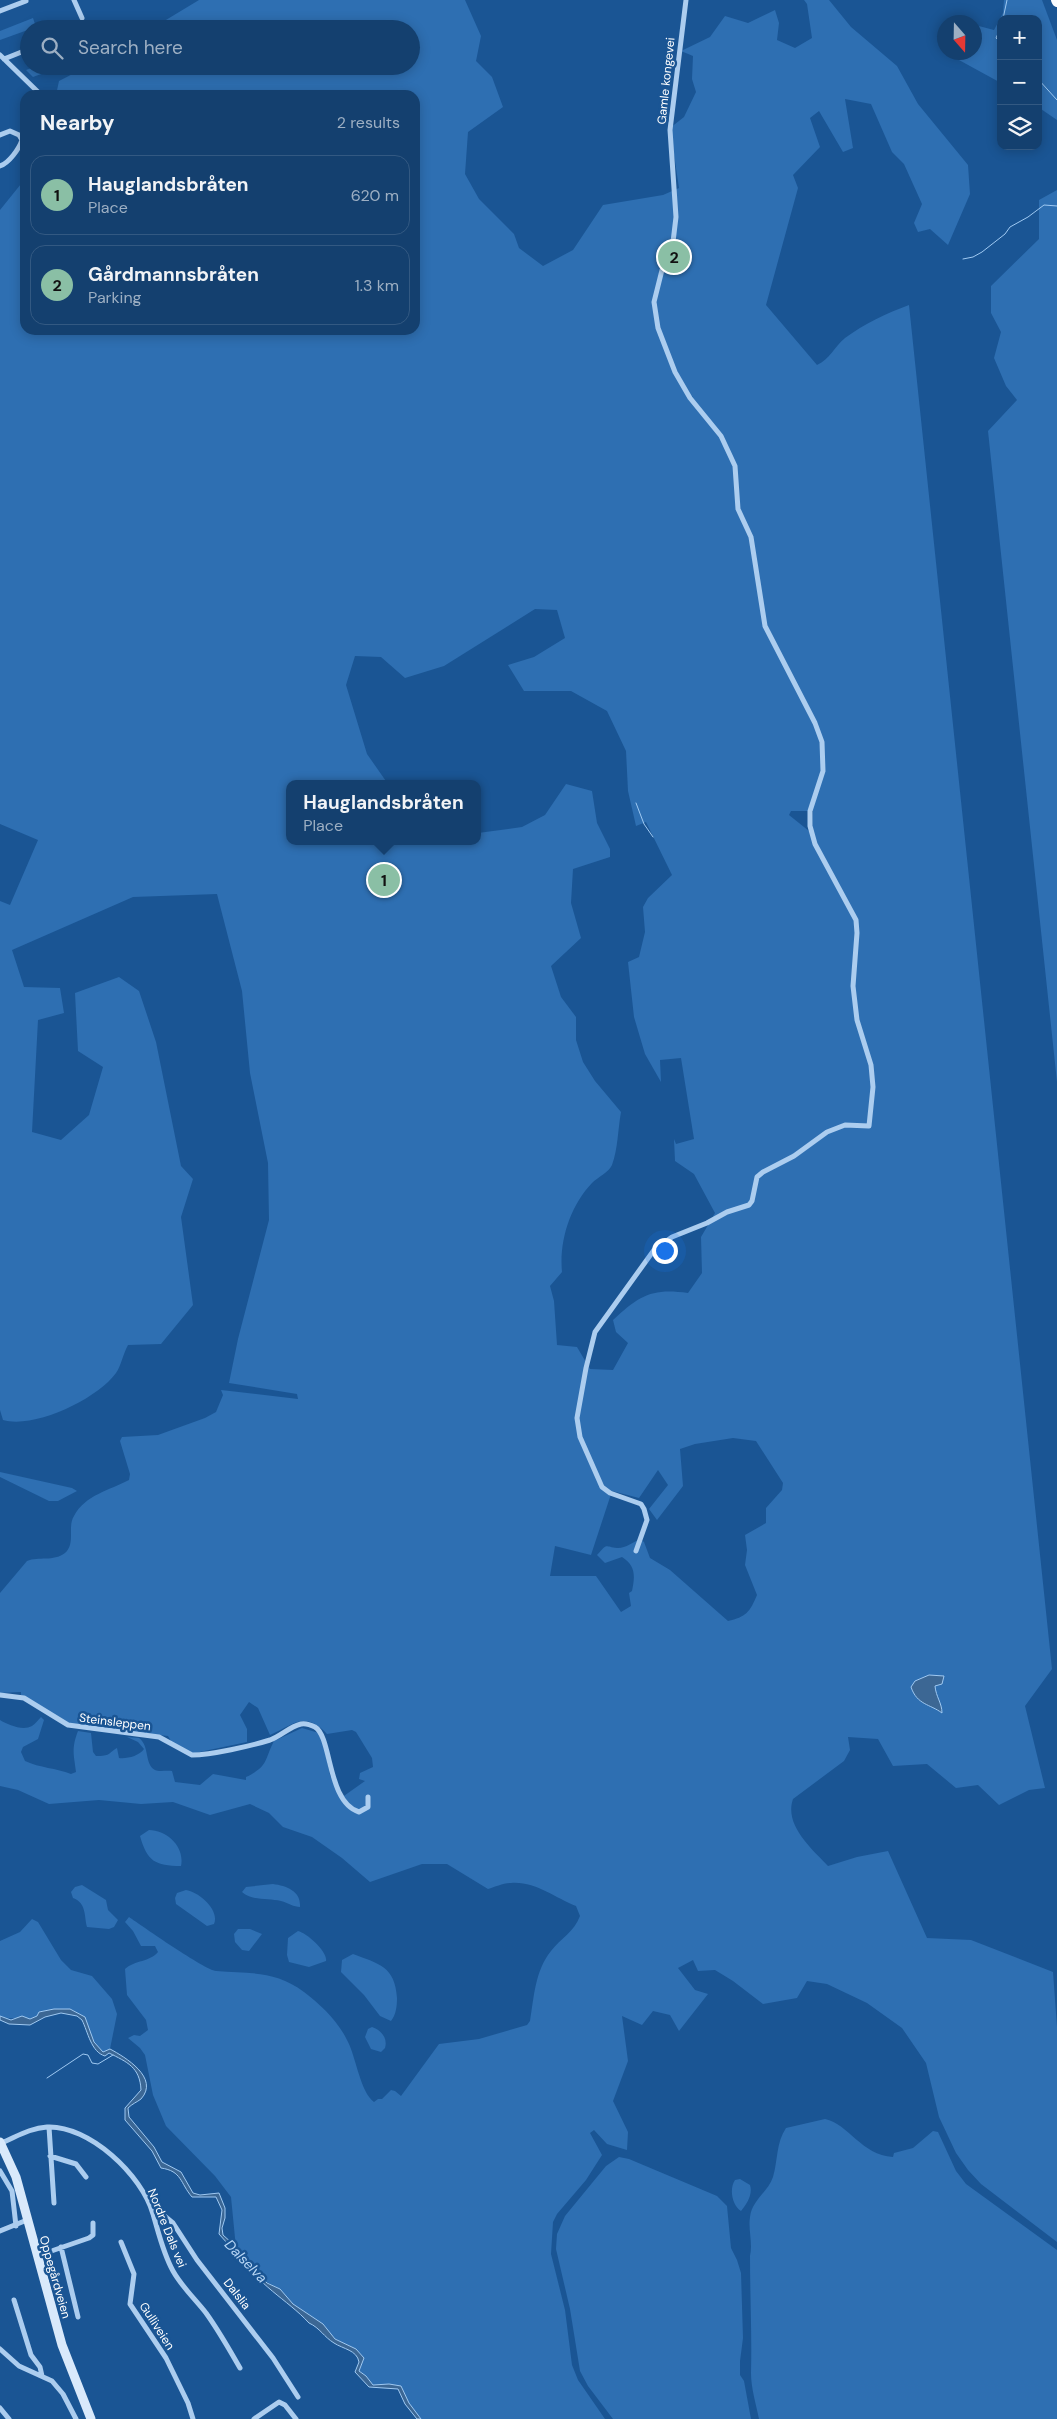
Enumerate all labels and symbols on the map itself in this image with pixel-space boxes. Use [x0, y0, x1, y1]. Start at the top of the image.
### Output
north arrow [937, 15, 982, 60]
street label: Gamle kongevei [653, 37, 679, 125]
pin: 2 [658, 238, 690, 276]
pin: 1 [368, 861, 400, 899]
your location [652, 1238, 678, 1264]
street label: Steinsleppen [78, 1710, 152, 1734]
street label: Nordre Dals vei [144, 2186, 190, 2270]
street label: Oppegårdveien [36, 2234, 75, 2320]
water label: Dalselva [221, 2235, 271, 2287]
street label: Dalslia [220, 2275, 254, 2313]
street label: Gulliveien [136, 2299, 178, 2353]

